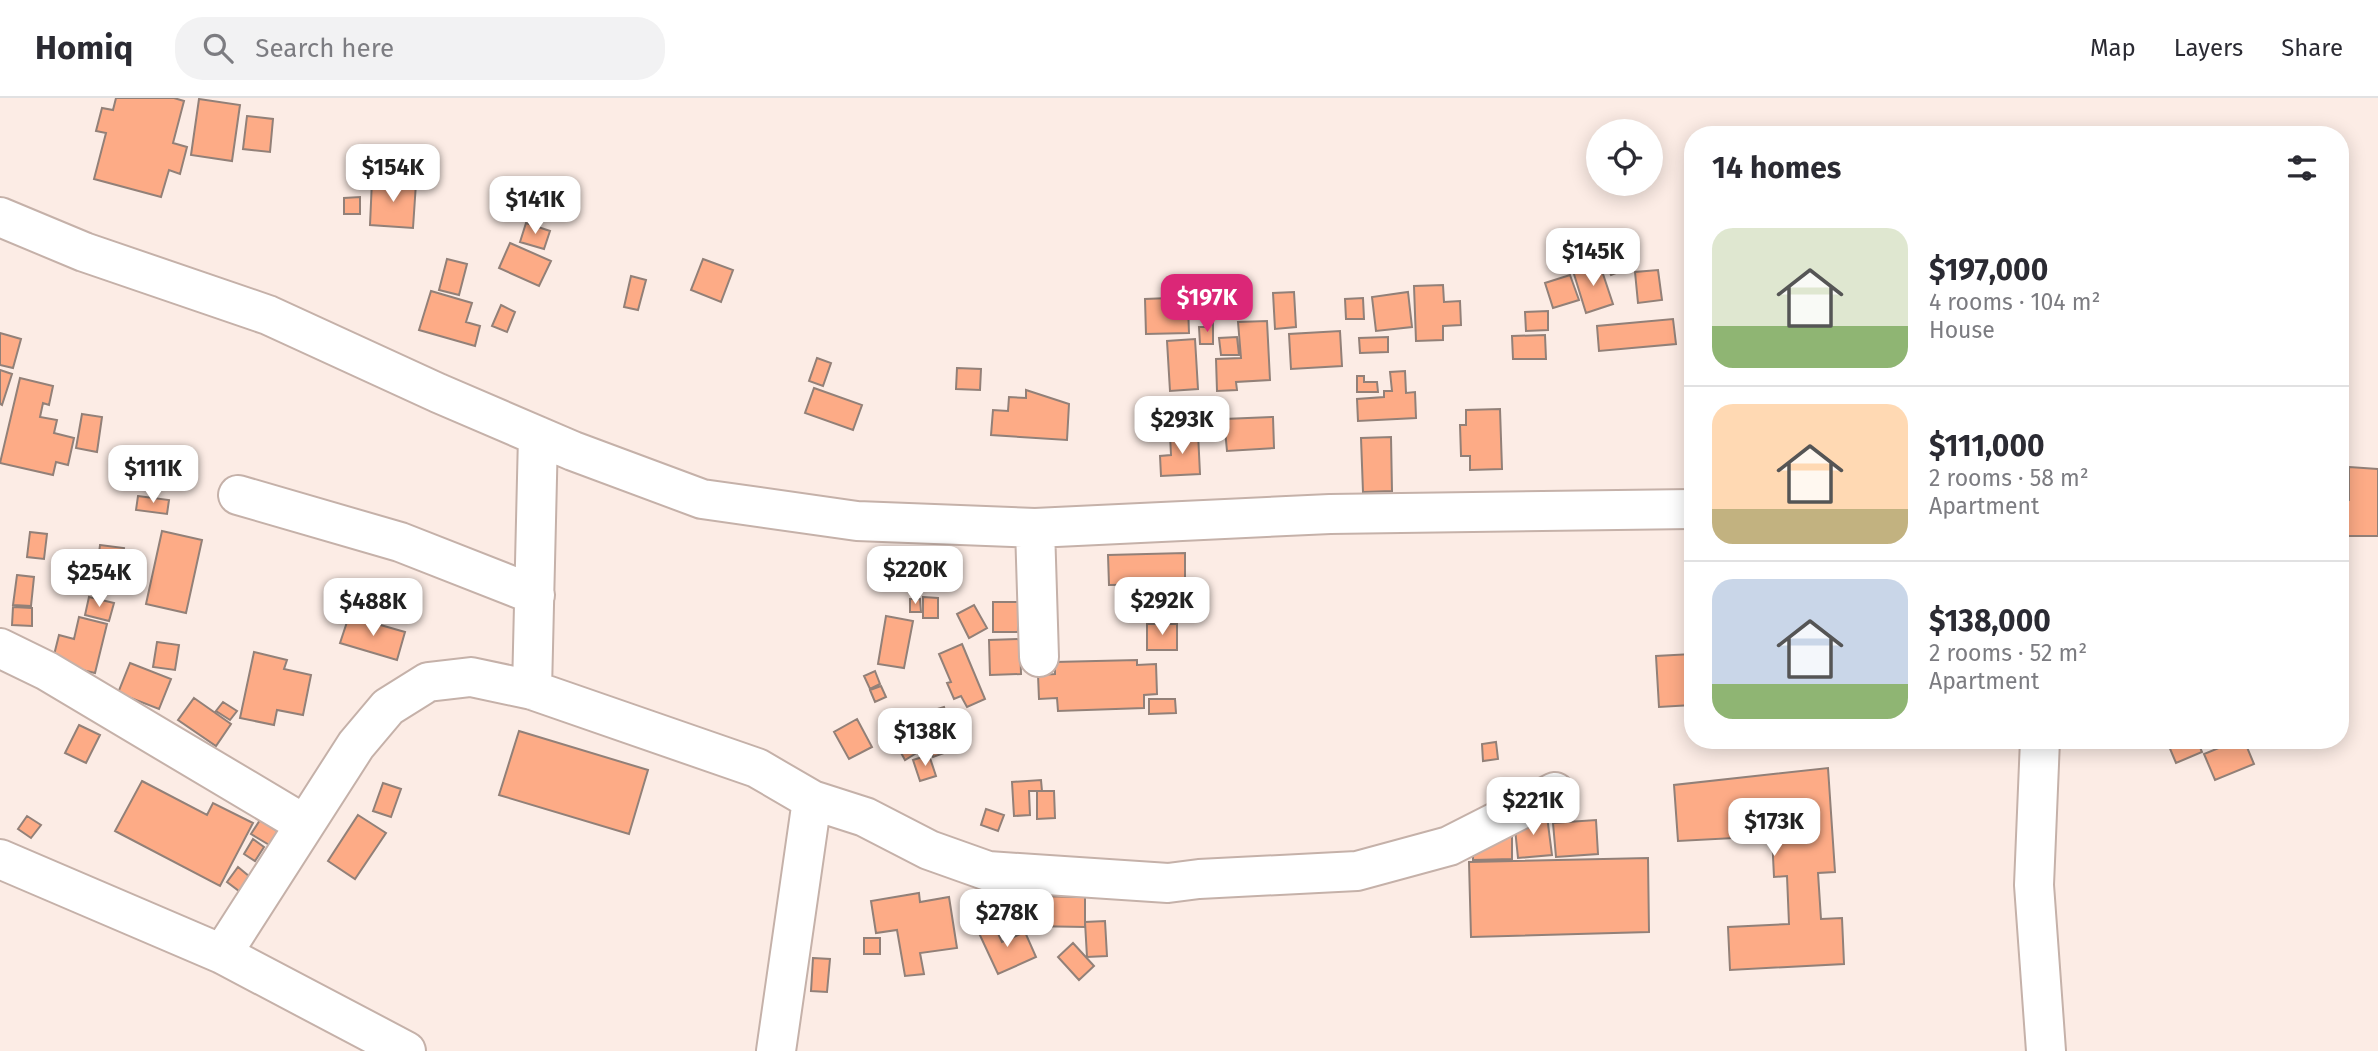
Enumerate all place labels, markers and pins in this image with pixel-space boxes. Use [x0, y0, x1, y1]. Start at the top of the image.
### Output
pin: $154K [344, 144, 442, 204]
pin: $141K [486, 176, 584, 236]
pin: $145K [1544, 228, 1642, 288]
pin: $197K [1158, 274, 1256, 334]
pin: $293K [1133, 396, 1231, 456]
pin: $111K [104, 446, 202, 505]
pin: $220K [866, 546, 964, 606]
pin: $254K [50, 550, 148, 609]
pin: $488K [324, 578, 422, 638]
pin: $292K [1113, 578, 1211, 637]
pin: $138K [876, 708, 974, 768]
pin: $221K [1484, 778, 1582, 837]
pin: $173K [1725, 798, 1823, 858]
pin: $278K [958, 890, 1056, 949]

